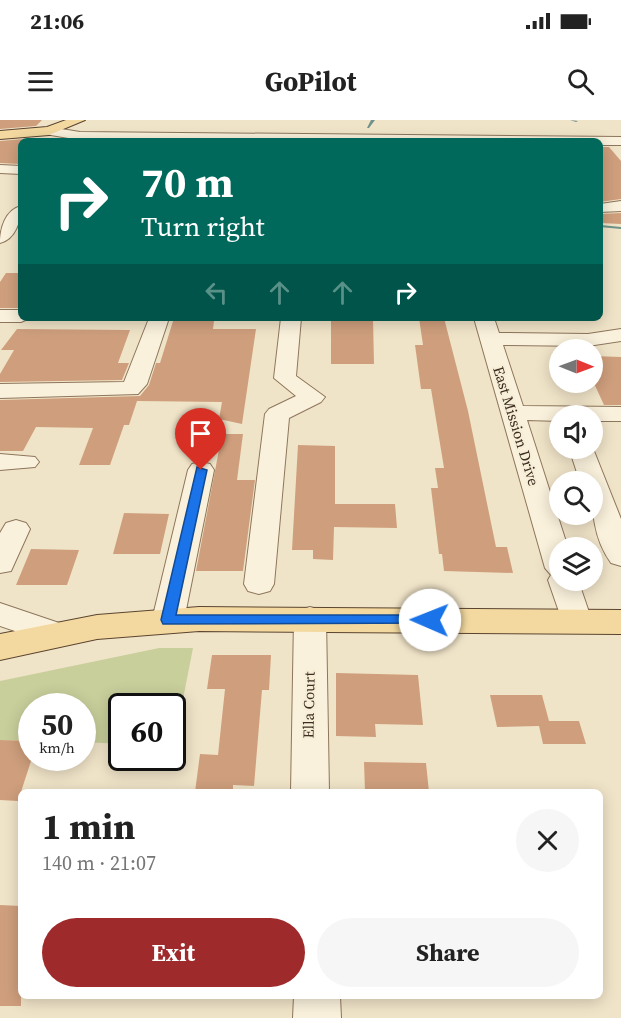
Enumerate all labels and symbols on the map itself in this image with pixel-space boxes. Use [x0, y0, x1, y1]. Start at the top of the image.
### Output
north arrow [549, 339, 603, 393]
street label: East Mission Drive [488, 363, 545, 489]
pin [175, 408, 226, 470]
position arrow [398, 588, 462, 652]
street label: Ella Court [297, 671, 320, 739]
speed limit sign: 60 [108, 693, 186, 771]

